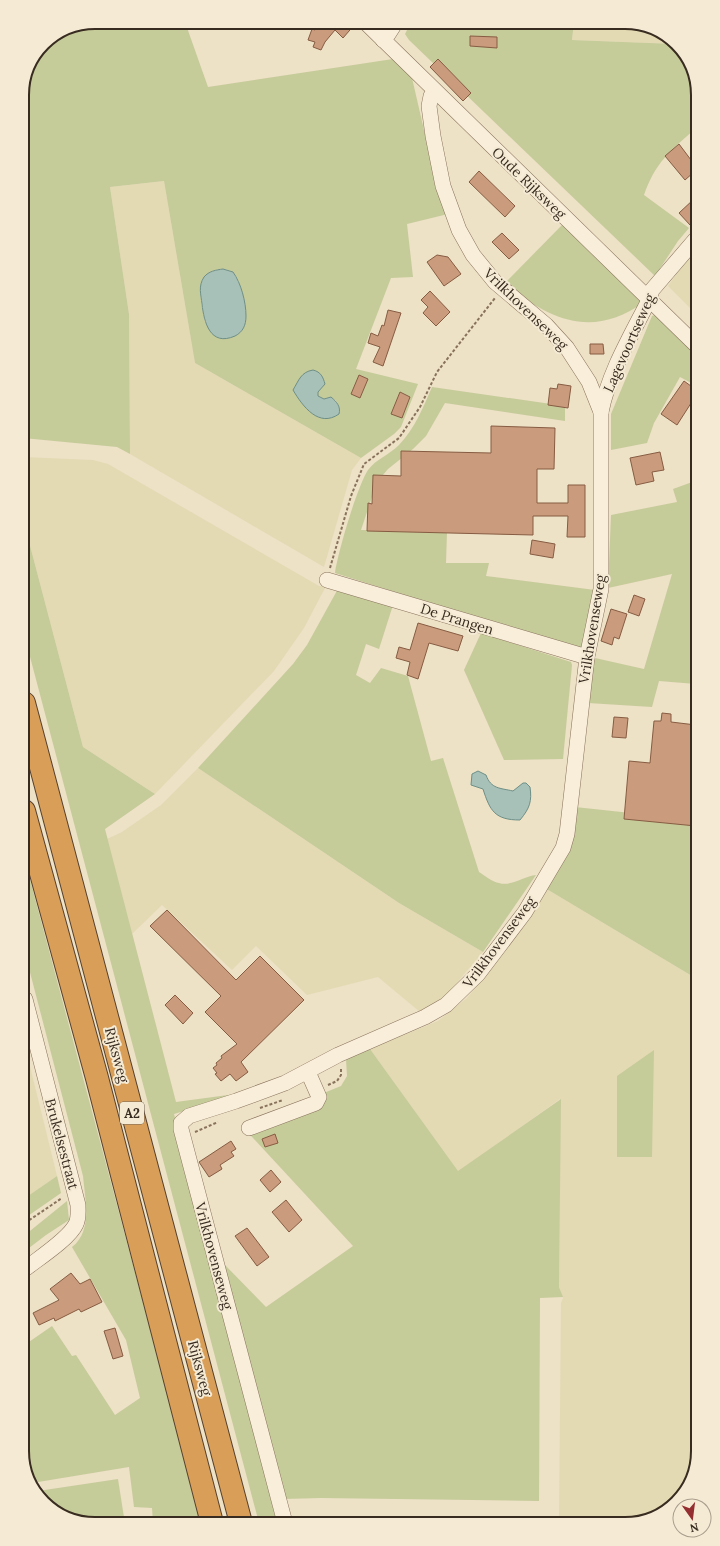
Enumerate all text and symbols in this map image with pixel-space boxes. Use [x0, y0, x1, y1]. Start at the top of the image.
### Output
street label: Oude Rijksweg [488, 143, 570, 223]
street label: Vrilkhovenseweg [479, 264, 572, 354]
street label: Lagevoortseweg [599, 291, 659, 395]
street label: Vrilkhovenseweg [574, 573, 610, 686]
street label: De Prangen [418, 599, 496, 639]
street label: Vrilkhovenseweg [458, 892, 540, 992]
street label: Rijksweg [101, 1025, 133, 1085]
street label: Brukelsestraat [41, 1096, 83, 1192]
road number: A2 [120, 1102, 144, 1124]
street label: Vrilkhovenseweg [191, 1199, 237, 1312]
street label: Rijksweg [184, 1338, 216, 1398]
north arrow [672, 1498, 712, 1538]
text: N [688, 1520, 700, 1536]

